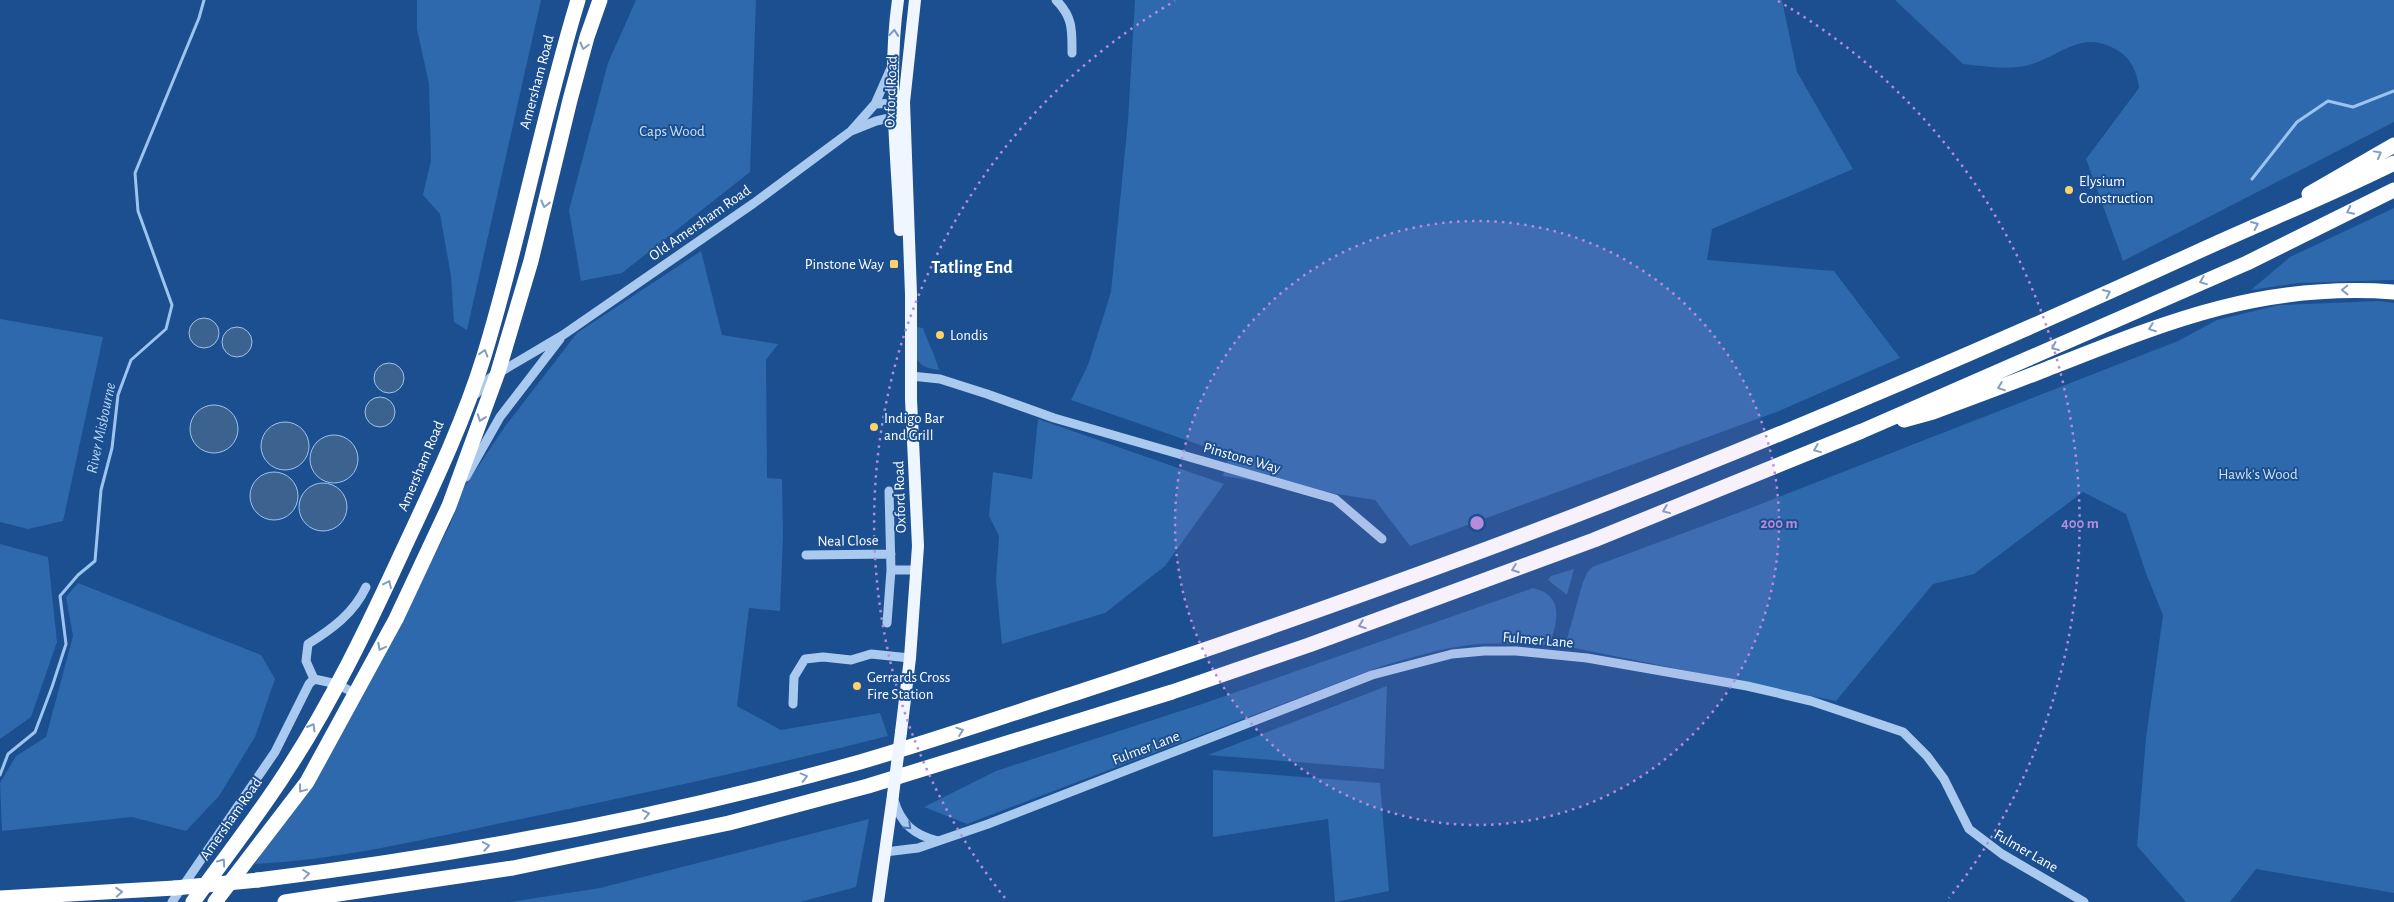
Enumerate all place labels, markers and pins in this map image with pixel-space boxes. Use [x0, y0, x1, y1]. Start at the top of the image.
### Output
place label: Elysium Construction [2079, 174, 2153, 206]
marker: Elysium Construction [2063, 184, 2075, 196]
place label: Pinstone Way [805, 257, 885, 272]
marker: Pinstone Way [888, 258, 900, 270]
place label: Londis [950, 328, 988, 343]
marker: Londis [934, 329, 946, 341]
place label: Indigo Bar and Grill [884, 411, 944, 443]
marker: Indigo Bar and Grill [868, 421, 880, 433]
centre of rings [1468, 514, 1486, 532]
place label: Gerrards Cross Fire Station [867, 670, 950, 702]
marker: Gerrards Cross Fire Station [851, 680, 863, 692]

